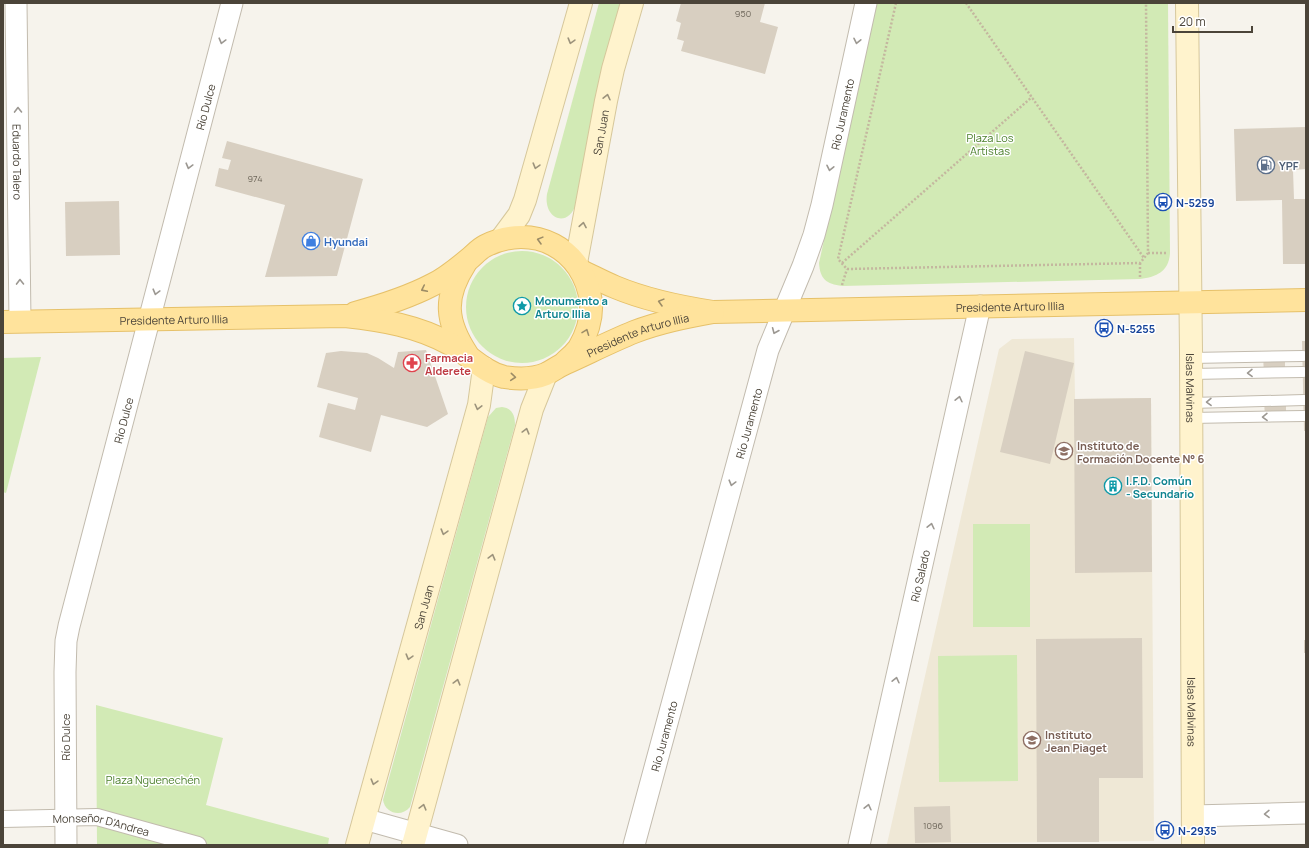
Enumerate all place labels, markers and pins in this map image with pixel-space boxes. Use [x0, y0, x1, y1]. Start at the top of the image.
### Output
fuel station icon: YPF [1256, 155, 1276, 175]
place label: YPF [1279, 158, 1299, 173]
bus stop icon: N-5259 [1153, 192, 1173, 212]
place label: N-5259 [1176, 195, 1215, 210]
shop icon: Hyundai [301, 231, 321, 251]
place label: Hyundai [324, 234, 368, 249]
place label: Monumento a Arturo Illia [535, 293, 608, 321]
place icon: Monumento a Arturo Illia [512, 296, 532, 316]
bus stop icon: N-5255 [1094, 318, 1114, 338]
place label: N-5255 [1117, 321, 1155, 336]
place label: Farmacia Alderete [425, 350, 473, 378]
pharmacy icon: Farmacia Alderete [402, 353, 422, 373]
place label: Instituto de Formación Docente N° 6 [1077, 438, 1204, 466]
school or university icon: Instituto de Formación Docente N° 6 [1054, 441, 1074, 461]
place label: I.F.D. Común - Secundario [1126, 473, 1194, 501]
building icon: I.F.D. Común - Secundario [1103, 476, 1123, 496]
place label: Instituto Jean Piaget [1045, 727, 1107, 755]
school or university icon: Instituto Jean Piaget [1022, 730, 1042, 750]
bus stop icon: N-2935 [1155, 820, 1175, 840]
place label: N-2935 [1178, 823, 1217, 838]

